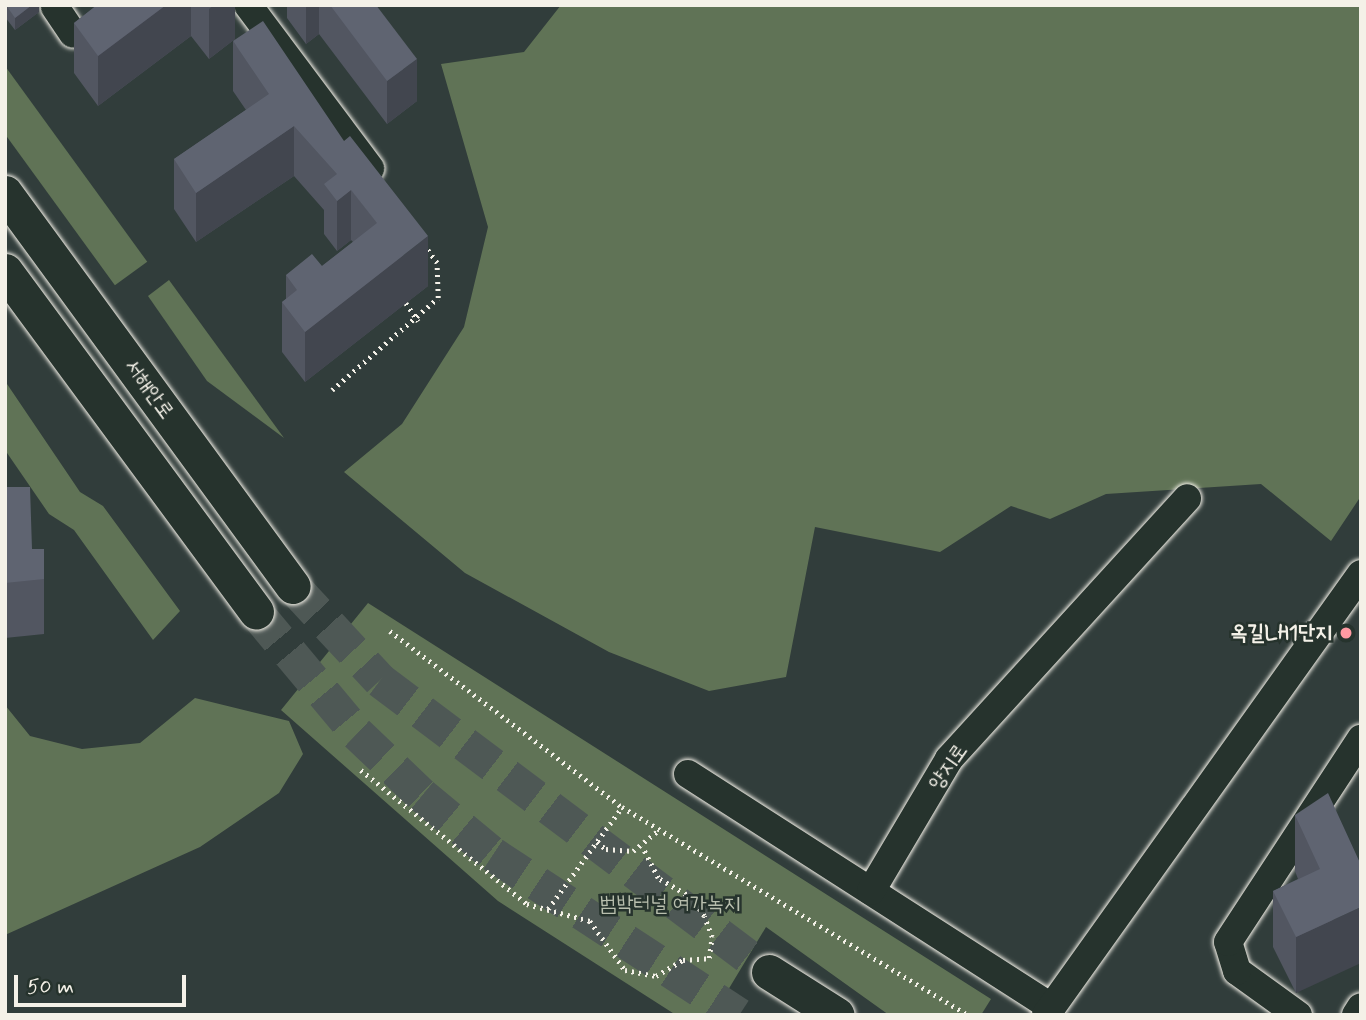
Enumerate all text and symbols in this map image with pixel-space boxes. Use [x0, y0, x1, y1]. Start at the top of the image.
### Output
street label: 서해안로 [119, 354, 179, 424]
place label: 옥길LH1단지 [1230, 620, 1332, 646]
marker: 옥길LH1단지 [1338, 625, 1354, 641]
street label: 양지로 [923, 739, 973, 795]
park label: 범박터널 여가녹지 [600, 891, 740, 917]
scale bar [18, 960, 189, 1004]
text: 50 m [27, 973, 74, 1001]

